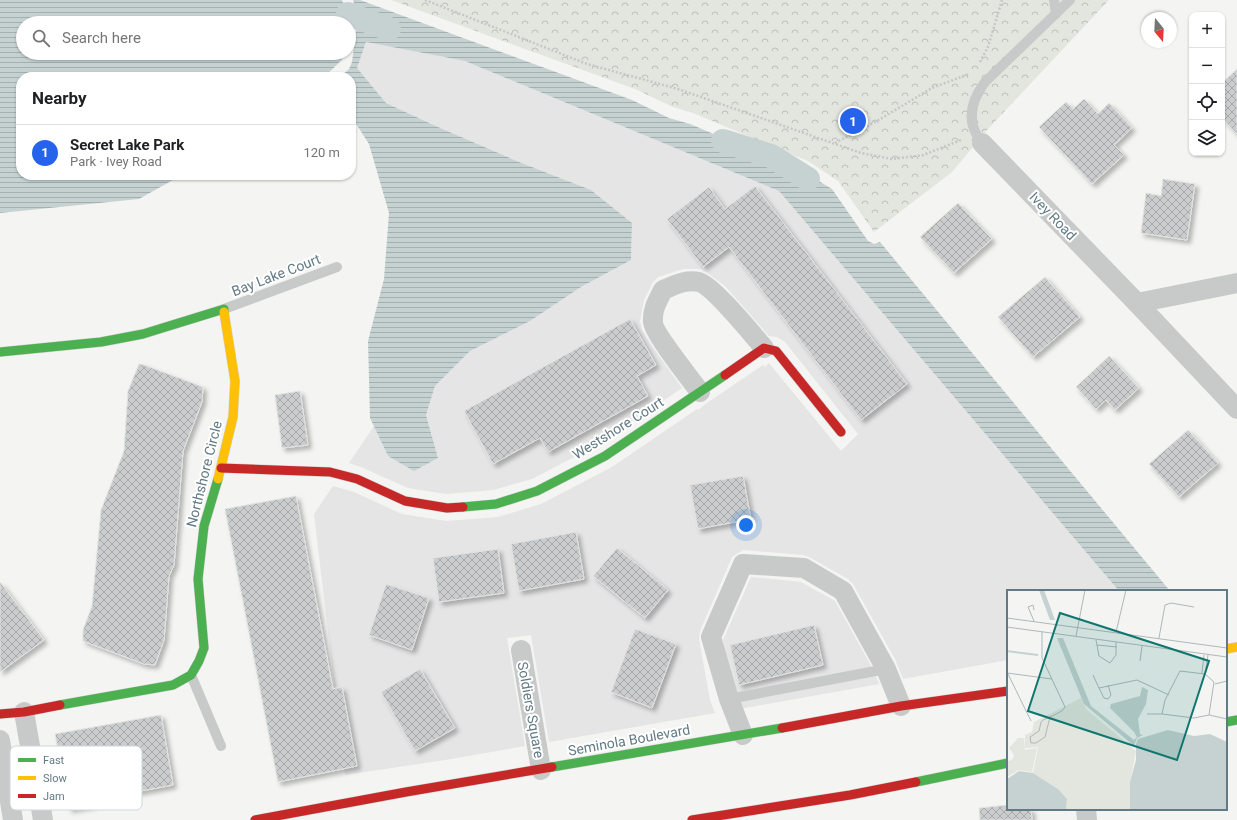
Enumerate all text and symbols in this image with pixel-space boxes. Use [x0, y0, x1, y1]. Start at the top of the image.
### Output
north arrow [1141, 12, 1177, 48]
map controls [1189, 12, 1225, 156]
button: + [1189, 12, 1225, 48]
search box [16, 16, 356, 60]
icon: search [30, 27, 52, 49]
text: Search here [62, 29, 141, 47]
button: − [1189, 48, 1225, 84]
button: locate [1189, 84, 1225, 120]
text: Nearby [32, 88, 87, 108]
pin: 1 [840, 106, 866, 136]
button: layers [1189, 120, 1225, 156]
text: Secret Lake Park [70, 136, 184, 154]
text: 1 [41, 145, 49, 160]
text: 120 m [303, 145, 340, 160]
text: Park · Ivey Road [70, 154, 162, 169]
street label: Ivey Road [1026, 189, 1080, 243]
street label: Bay Lake Court [229, 251, 323, 299]
street label: Westshore Court [570, 393, 667, 462]
street label: Northshore Circle [183, 419, 225, 529]
your location [736, 515, 756, 535]
inset map [1007, 590, 1227, 810]
street label: Soldiers Square [515, 661, 547, 759]
street label: Seminola Boulevard [567, 721, 691, 759]
legend [10, 746, 142, 810]
text: Fast [43, 754, 65, 767]
text: Slow [43, 772, 67, 785]
text: Jam [43, 790, 65, 803]

